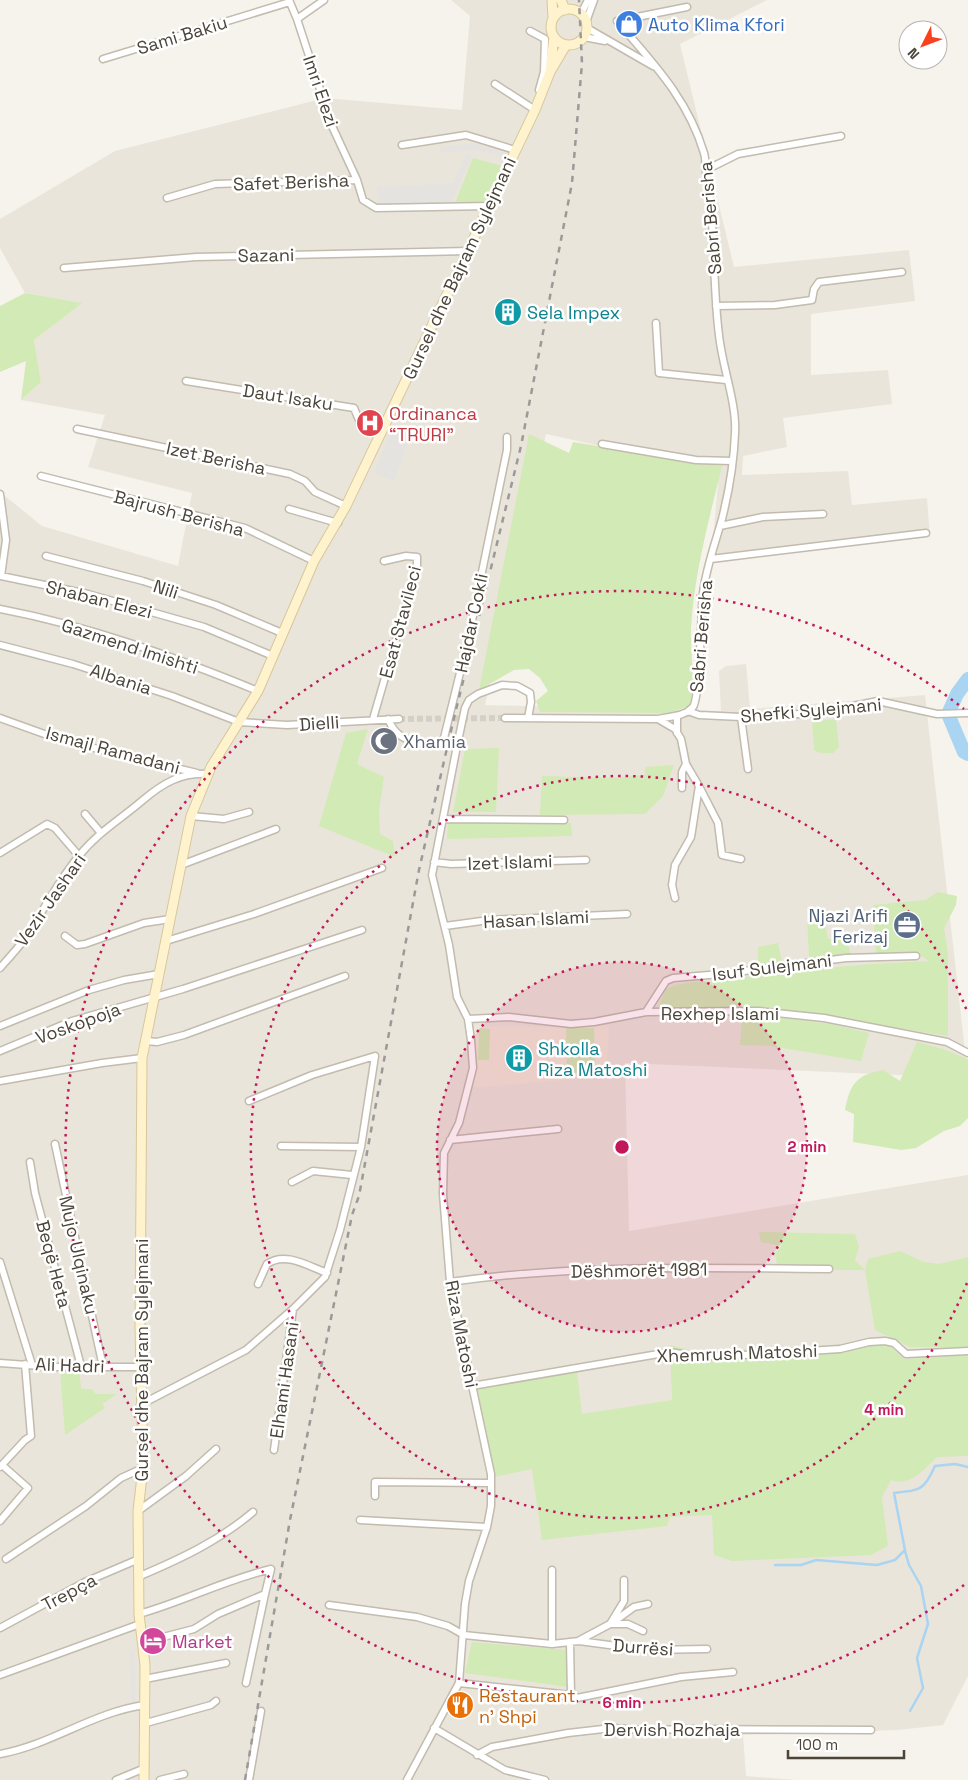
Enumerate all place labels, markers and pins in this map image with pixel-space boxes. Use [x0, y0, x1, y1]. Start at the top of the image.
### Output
shop icon: Auto Klima Kfori [614, 9, 644, 39]
place label: Auto Klima Kfori [648, 13, 785, 36]
building icon: Sela Impex [493, 297, 523, 327]
place label: Sela Impex [527, 301, 620, 324]
place label: Ordinanca “TRURI” [389, 402, 477, 446]
hospital icon: Ordinanca “TRURI” [355, 408, 385, 438]
mosque icon: Xhamia [369, 726, 399, 756]
place label: Xhamia [403, 730, 466, 753]
place label: Njazi Arifi Ferizaj [809, 904, 888, 948]
office icon: Njazi Arifi Ferizaj [892, 910, 922, 940]
place label: Shkolla Riza Matoshi [538, 1037, 647, 1081]
building icon: Shkolla Riza Matoshi [504, 1043, 534, 1073]
centre of rings [613, 1138, 631, 1156]
hotel icon: Market [138, 1626, 168, 1656]
place label: Market [172, 1630, 233, 1653]
place label: Restaurant n' Shpi [479, 1684, 576, 1728]
restaurant icon: Restaurant n' Shpi [445, 1690, 475, 1720]

